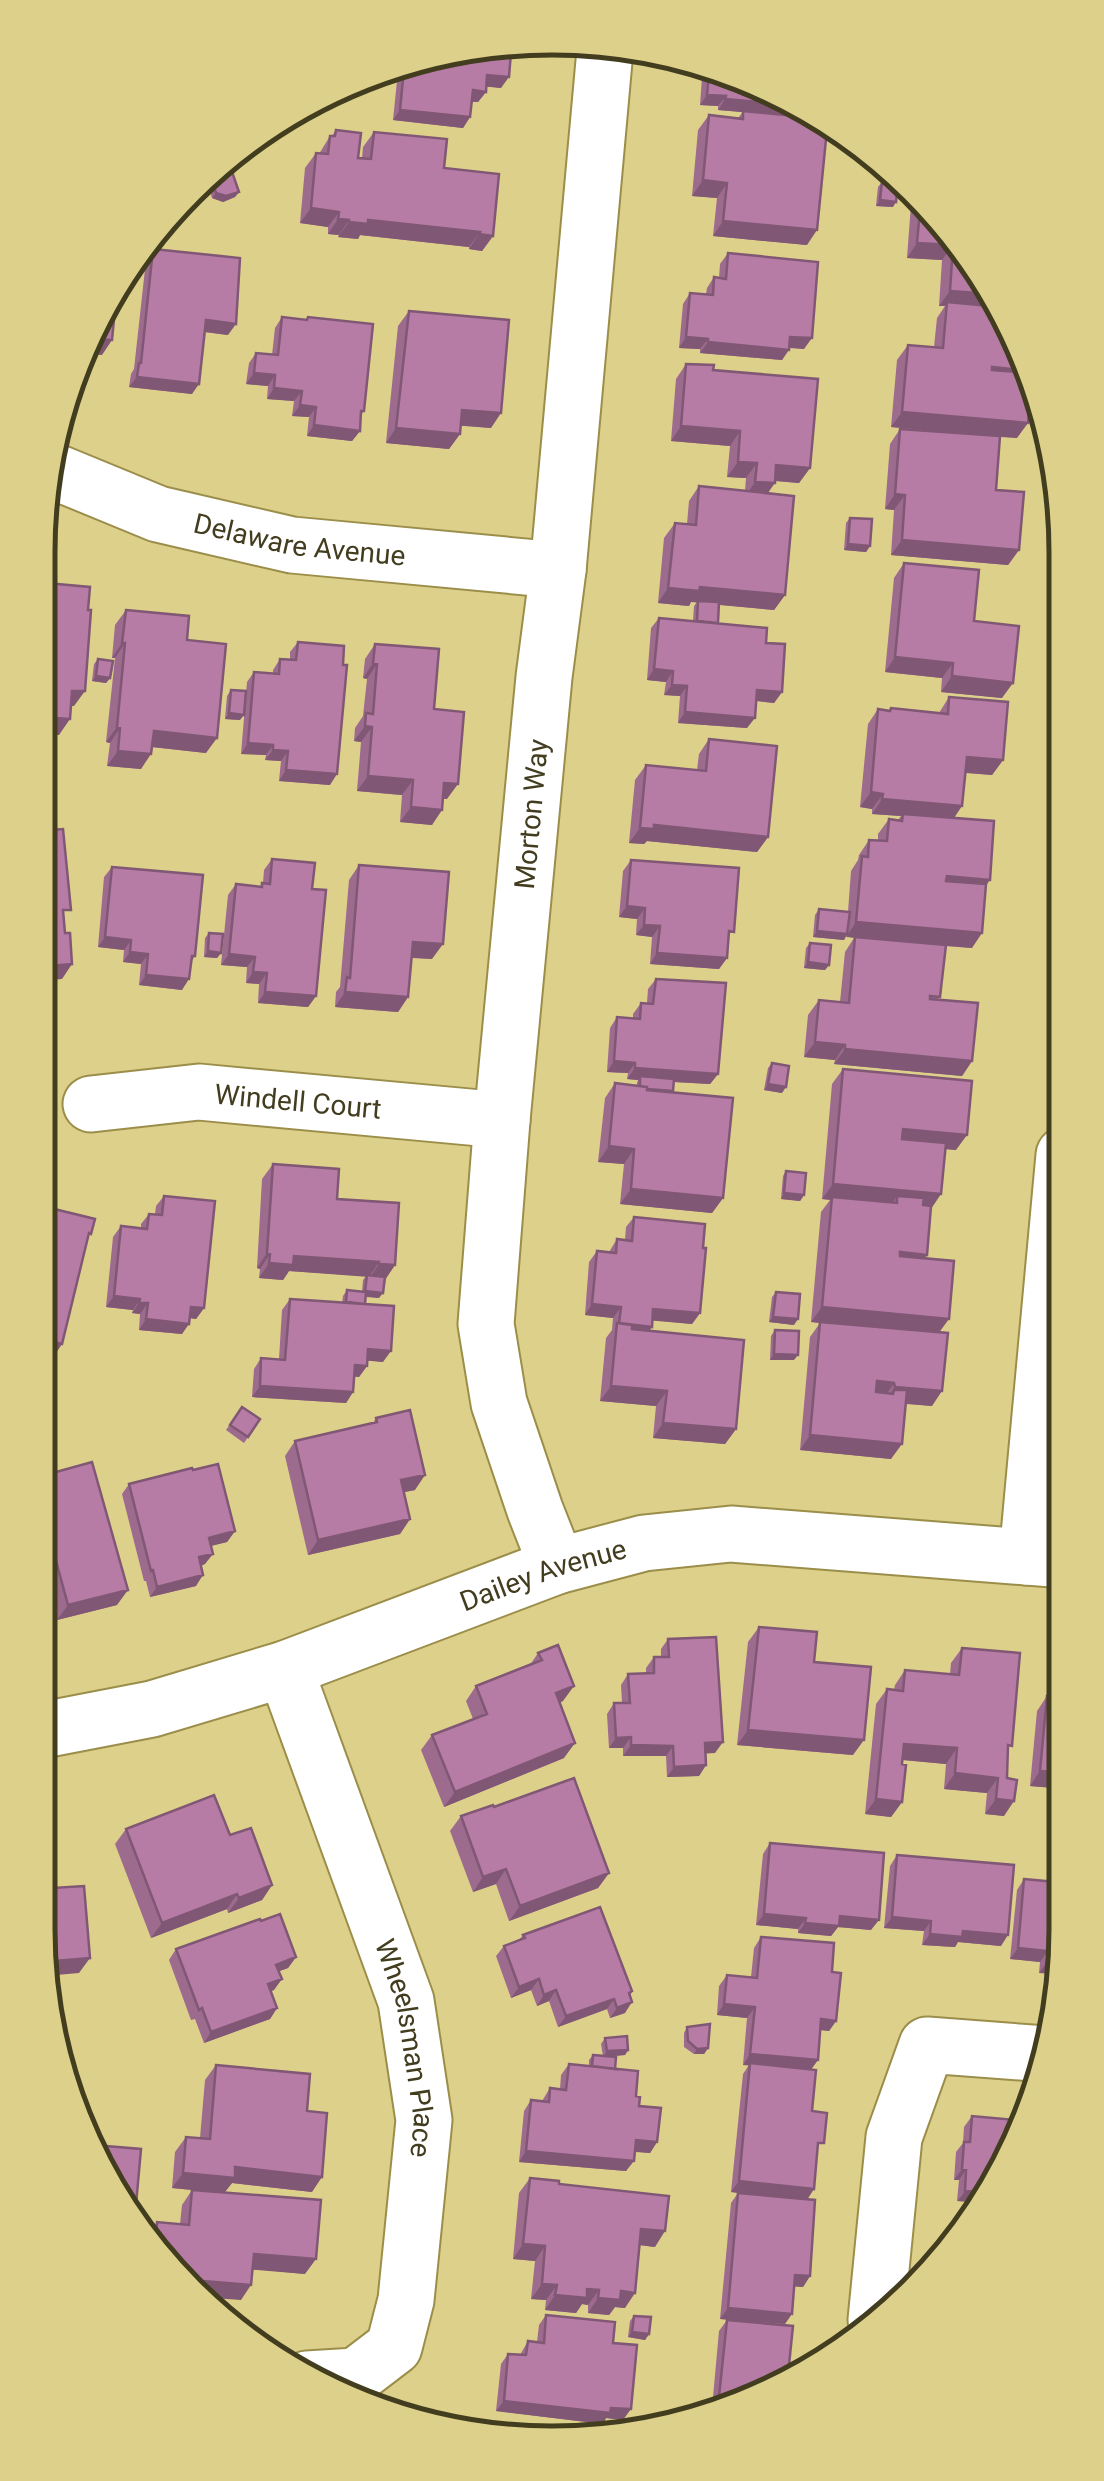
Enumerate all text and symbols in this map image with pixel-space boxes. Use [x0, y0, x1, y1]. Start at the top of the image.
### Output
street label: Delaware Avenue [191, 506, 407, 572]
street label: Morton Way [507, 738, 555, 891]
street label: Windell Court [213, 1077, 383, 1125]
street label: Dailey Avenue [455, 1532, 630, 1618]
street label: Wheelsman Place [368, 1935, 441, 2159]

